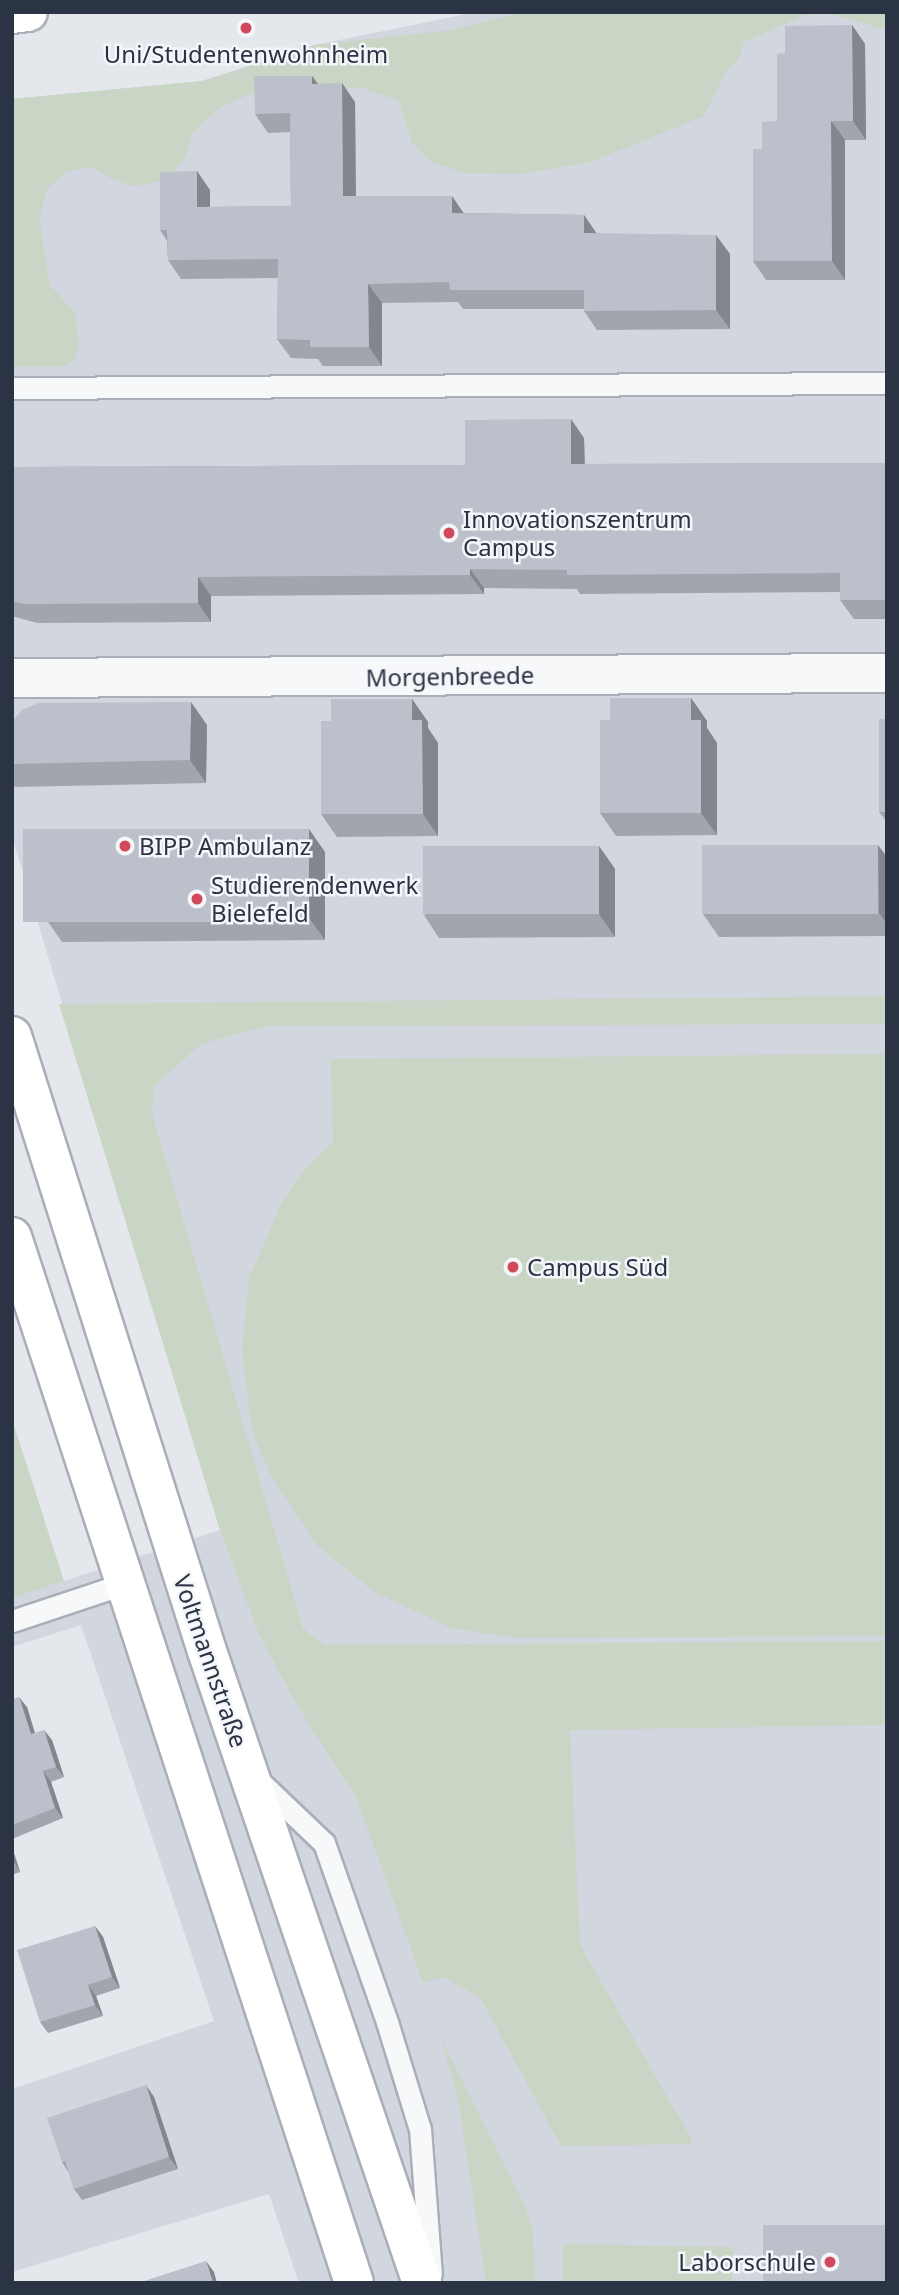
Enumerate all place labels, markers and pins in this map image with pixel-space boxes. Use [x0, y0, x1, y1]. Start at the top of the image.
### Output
marker: Uni/Studentenwohnheim [238, 20, 254, 36]
place label: Uni/Studentenwohnheim [104, 40, 388, 68]
place label: Innovationszentrum Campus [463, 505, 692, 561]
marker: Innovationszentrum Campus [441, 525, 457, 541]
place label: BIPP Ambulanz [139, 832, 311, 860]
marker: BIPP Ambulanz [117, 838, 133, 854]
place label: Studierendenwerk Bielefeld [211, 871, 418, 927]
marker: Studierendenwerk Bielefeld [189, 891, 205, 907]
place label: Campus Süd [527, 1253, 668, 1281]
marker: Campus Süd [505, 1259, 521, 1275]
place label: Laborschule [678, 2248, 816, 2276]
marker: Laborschule [822, 2254, 838, 2270]

